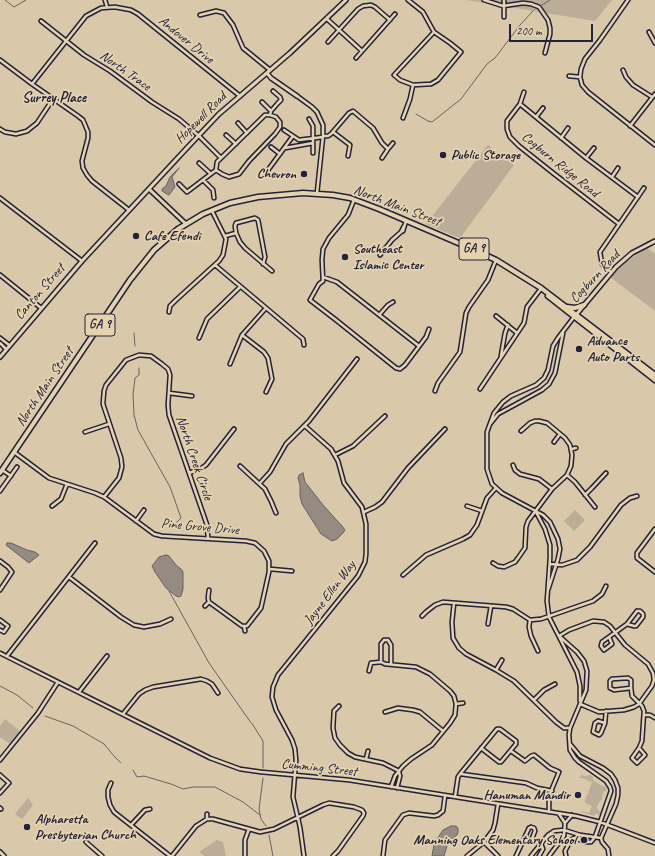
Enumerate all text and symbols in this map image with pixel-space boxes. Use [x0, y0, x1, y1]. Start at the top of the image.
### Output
street label: Andover Drive [155, 13, 217, 67]
scale bar [511, 16, 595, 42]
text: 200 m [516, 23, 542, 39]
street label: North Trace [96, 47, 154, 95]
district label: Surrey Place [22, 89, 86, 107]
street label: Hopewell Road [172, 89, 230, 147]
street label: Cogburn Ridge Road [518, 129, 602, 201]
place label: Public Storage [451, 147, 520, 163]
marker: Public Storage [438, 150, 448, 160]
place label: Chevron [257, 166, 296, 182]
marker: Chevron [299, 169, 309, 179]
street label: North Main Street [351, 182, 443, 230]
place label: Cafe Efendi [144, 228, 200, 244]
marker: Cafe Efendi [131, 231, 141, 241]
road number: GA 9 [459, 238, 489, 260]
place label: Southeast Islamic Center [353, 241, 424, 274]
street label: Cogburn Road [566, 247, 624, 307]
marker: Southeast Islamic Center [340, 252, 350, 262]
street label: Canton Street [11, 261, 69, 323]
road number: GA 9 [85, 314, 115, 336]
place label: Advance Auto Parts [587, 333, 639, 366]
street label: North Main Street [12, 344, 78, 430]
marker: Advance Auto Parts [574, 344, 584, 354]
street label: North Creek Circle [172, 414, 216, 502]
street label: Pine Grove Drive [160, 515, 240, 539]
street label: Jayne Ellen Way [300, 558, 360, 628]
street label: Cumming Street [280, 756, 358, 780]
place label: Hanuman Mandir [484, 787, 570, 803]
marker: Hanuman Mandir [573, 790, 583, 800]
place label: Alpharetta Presbyterian Church [35, 811, 136, 844]
marker: Alpharetta Presbyterian Church [22, 822, 32, 832]
place label: Manning Oaks Elementary School [413, 832, 576, 848]
marker: Manning Oaks Elementary School [579, 835, 589, 845]

